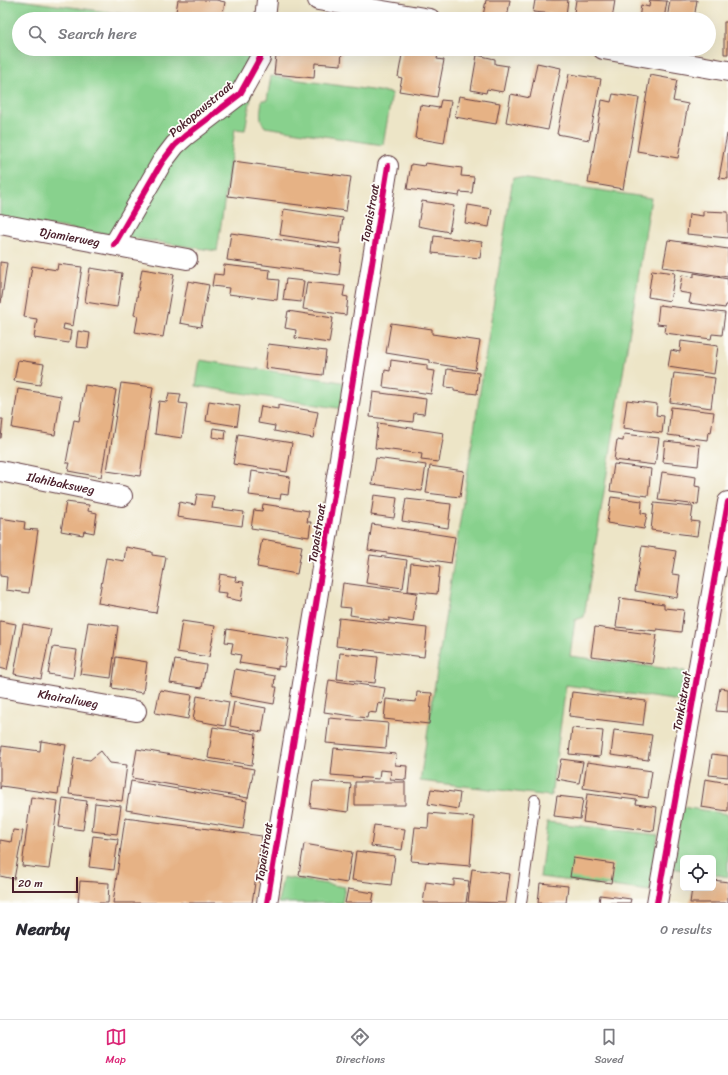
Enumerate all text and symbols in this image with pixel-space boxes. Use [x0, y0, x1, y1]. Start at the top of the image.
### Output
search box [12, 12, 716, 56]
text: Search here [58, 21, 137, 47]
icon: search [26, 23, 48, 45]
street label: Pokopawstraat [163, 75, 239, 143]
street label: Tapaistraat [354, 182, 386, 244]
street label: Djamierweg [38, 221, 102, 253]
street label: Ilahibaksweg [24, 466, 97, 501]
street label: Tapaistraat [301, 502, 333, 564]
street label: Tonkistraat [666, 668, 698, 732]
street label: Khairaliweg [36, 683, 100, 715]
street label: Tapaistraat [248, 821, 280, 883]
map controls [680, 855, 716, 891]
button: locate [680, 855, 716, 891]
text: 20 m [18, 874, 43, 893]
scale bar [12, 875, 78, 894]
text: Nearby [16, 914, 70, 944]
text: 0 results [660, 918, 712, 941]
tab: Map [105, 1026, 127, 1069]
tab: Directions [336, 1026, 385, 1069]
tab: Saved [594, 1026, 623, 1069]

